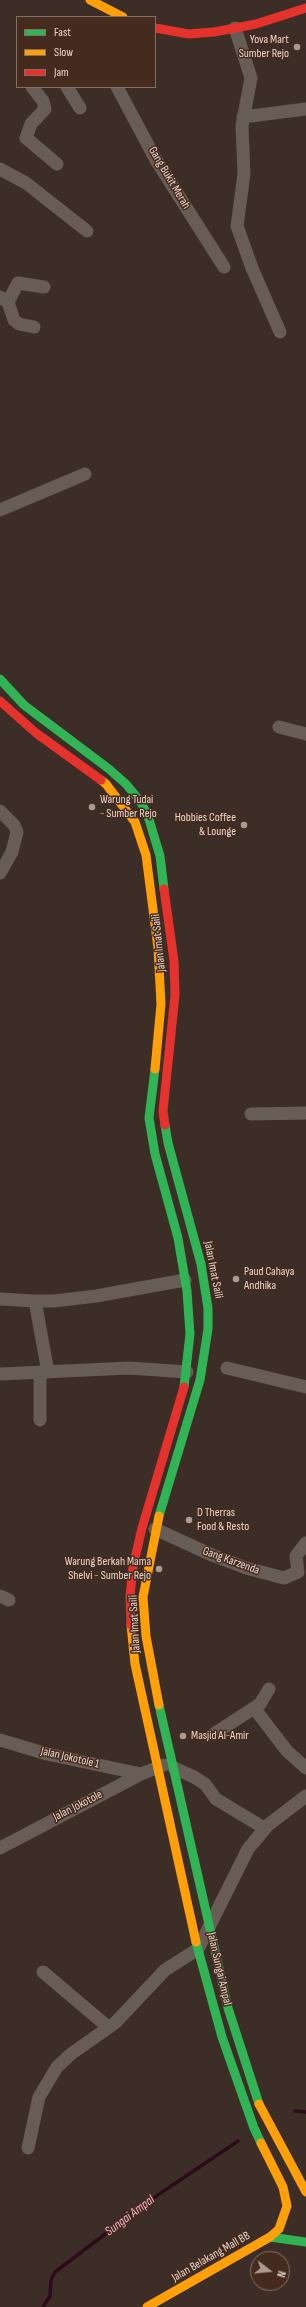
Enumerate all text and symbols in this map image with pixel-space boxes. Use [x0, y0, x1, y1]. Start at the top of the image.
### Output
legend [16, 16, 156, 88]
text: Fast [54, 25, 71, 40]
place label: Yova Mart Sumber Rejo [239, 33, 289, 61]
marker: Yova Mart Sumber Rejo [292, 42, 302, 52]
text: Slow [54, 45, 73, 60]
text: Jam [54, 65, 69, 80]
street label: Gang Bukit Merah [145, 144, 193, 212]
place label: Warung Tudai - Sumber Rejo [100, 793, 157, 821]
marker: Warung Tudai - Sumber Rejo [87, 802, 97, 812]
place label: Hobbies Coffee & Lounge [175, 811, 236, 839]
marker: Hobbies Coffee & Lounge [239, 820, 249, 830]
street label: Jalan Imat Saili [149, 913, 169, 973]
street label: Jalan Imat Saili [200, 1240, 226, 1300]
place label: Paud Cahaya Andhika [244, 1265, 294, 1293]
marker: Paud Cahaya Andhika [231, 1274, 241, 1284]
place label: D Therras Food & Resto [197, 1506, 249, 1534]
marker: D Therras Food & Resto [184, 1515, 194, 1525]
street label: Gang Karzenda [201, 1544, 261, 1578]
place label: Warung Berkah Mama Shelvi - Sumber Rejo [65, 1555, 151, 1583]
marker: Warung Berkah Mama Shelvi - Sumber Rejo [154, 1564, 164, 1574]
street label: Jalan Imat Saili [126, 1595, 144, 1653]
place label: Masjid Al-Amir [191, 1729, 249, 1743]
marker: Masjid Al-Amir [178, 1731, 188, 1741]
street label: Jalan Jokotole 1 [39, 1744, 101, 1772]
street label: Jalan Jokotole [51, 1787, 105, 1825]
street label: Jalan Sungai Ampal [204, 1931, 234, 2007]
water label: Sungai Ampal [102, 2192, 158, 2240]
street label: Jalan Belakang Mall BB [169, 2229, 253, 2285]
north arrow [250, 2251, 290, 2291]
text: N [274, 2270, 288, 2279]

